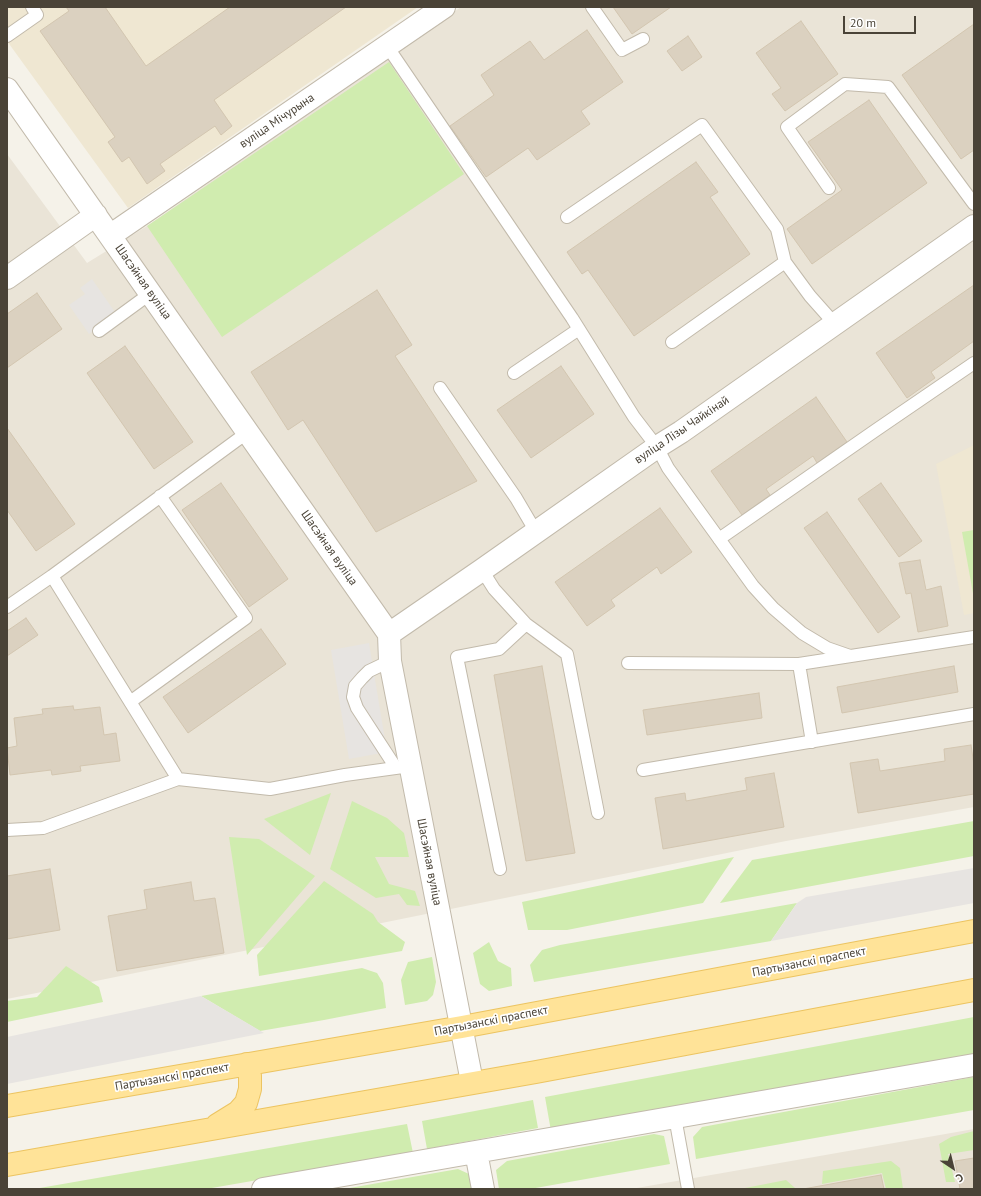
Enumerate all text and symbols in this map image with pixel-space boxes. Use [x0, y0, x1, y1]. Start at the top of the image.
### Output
scale bar [845, 8, 918, 34]
text: 20 m [850, 15, 876, 30]
street label: вуліца Мічурына [237, 91, 317, 151]
street label: Шасэйная вуліца [112, 242, 174, 322]
street label: вуліца Лізы Чайкінай [632, 393, 732, 467]
street label: Шасэйная вуліца [298, 508, 360, 588]
street label: Шасэйная вуліца [413, 817, 445, 907]
street label: Партызанскі праспект [751, 944, 867, 980]
street label: Партызанскі праспект [433, 1003, 549, 1039]
street label: Партызанскі праспект [114, 1060, 230, 1094]
north arrow [933, 1148, 973, 1188]
text: С [953, 1170, 966, 1185]

